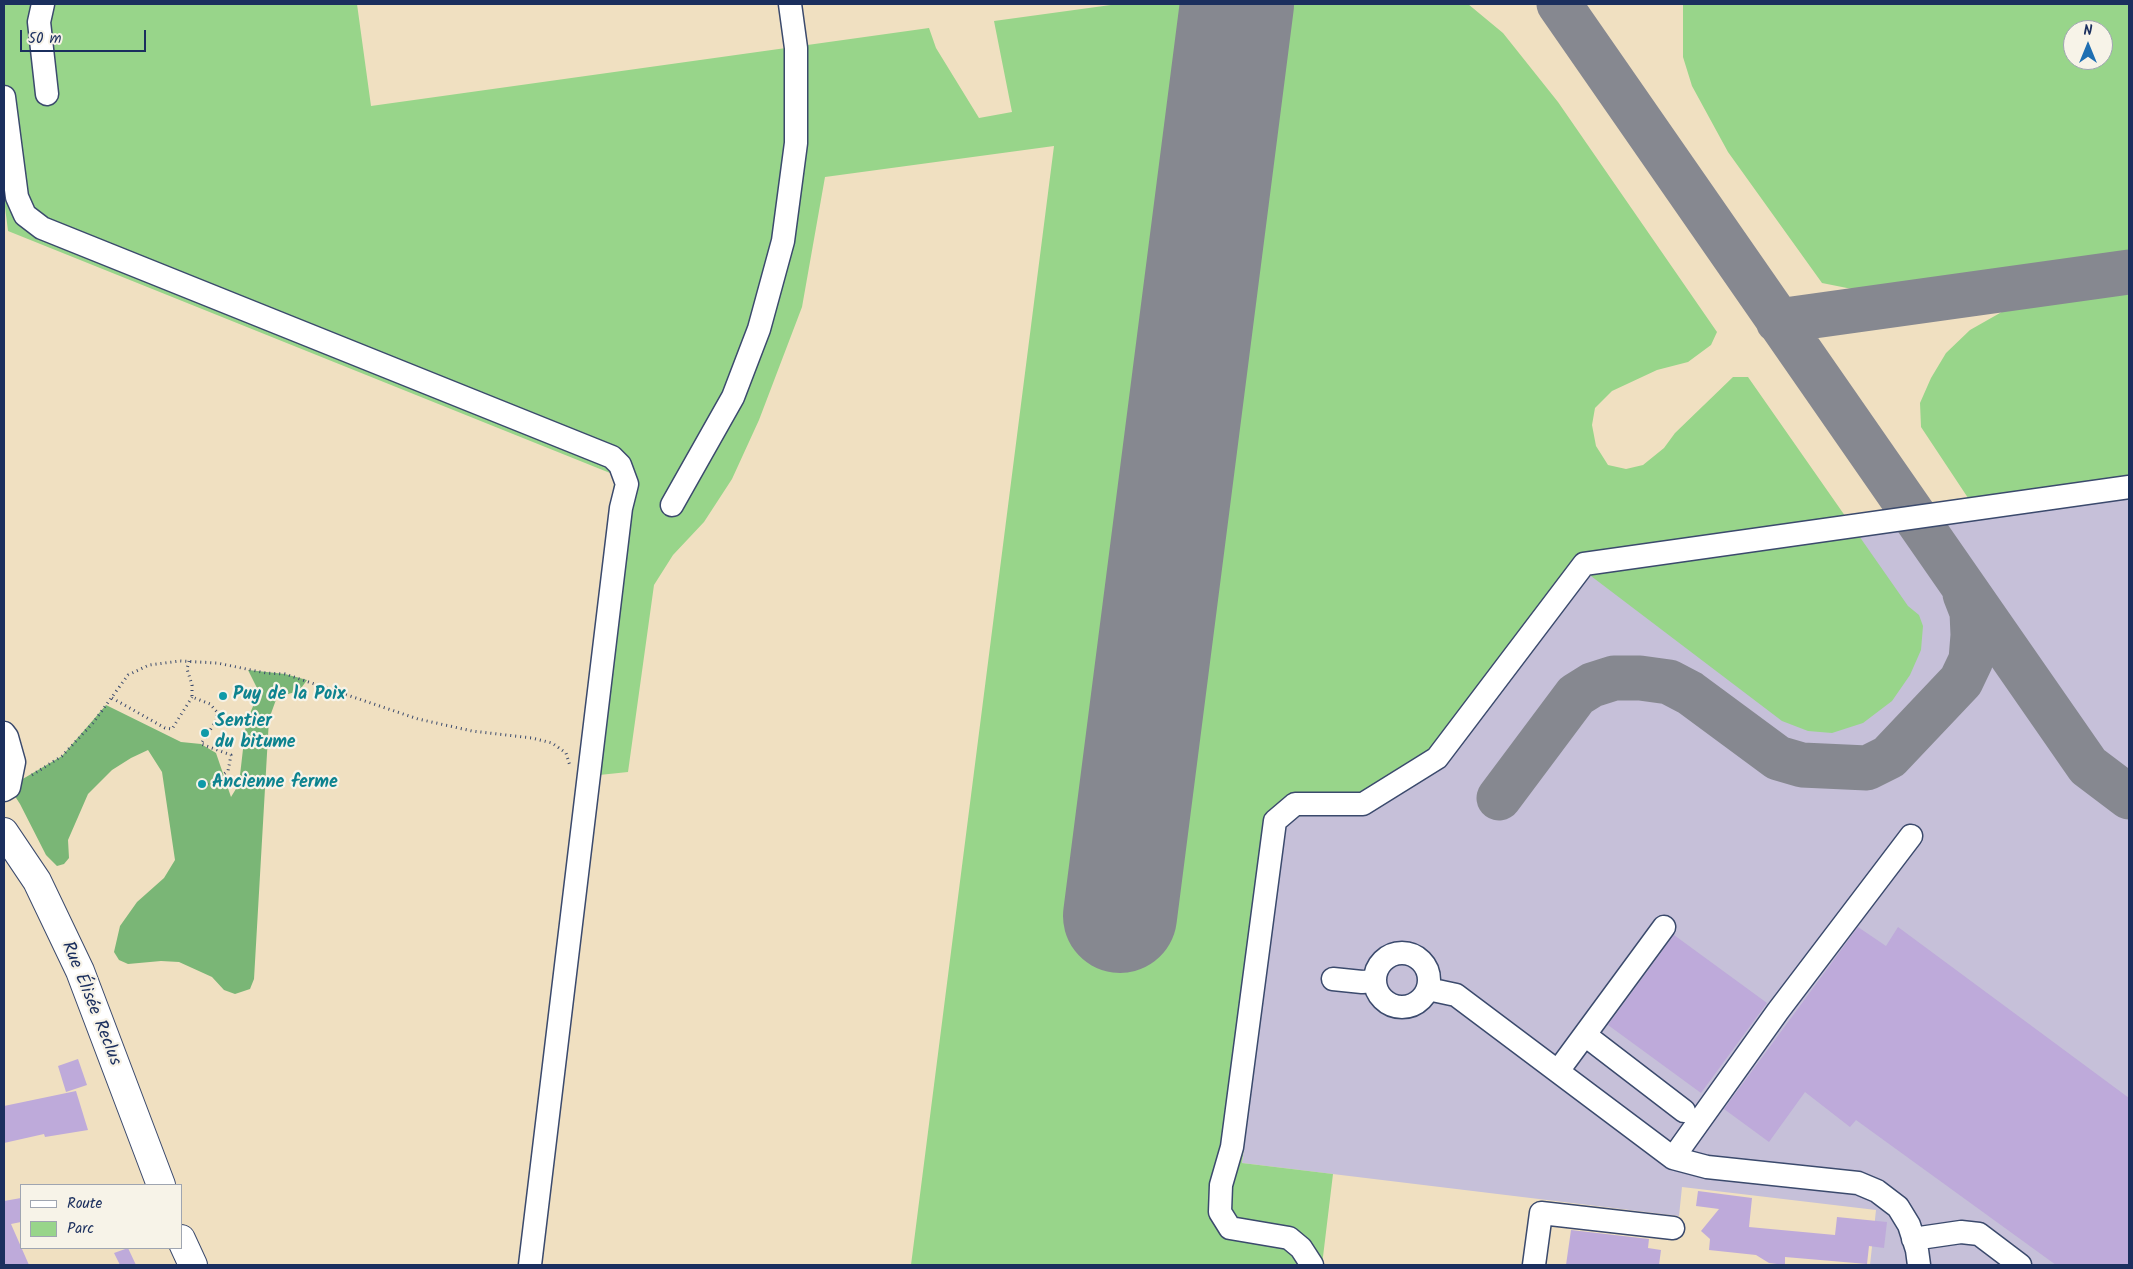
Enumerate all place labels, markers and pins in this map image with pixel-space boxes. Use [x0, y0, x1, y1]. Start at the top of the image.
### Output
place label: Puy de la Poix [233, 685, 346, 707]
marker: Puy de la Poix [217, 690, 229, 702]
place label: Sentier du bitume [215, 712, 296, 754]
marker: Sentier du bitume [199, 727, 211, 739]
place label: Ancienne ferme [212, 773, 338, 795]
marker: Ancienne ferme [196, 778, 208, 790]

